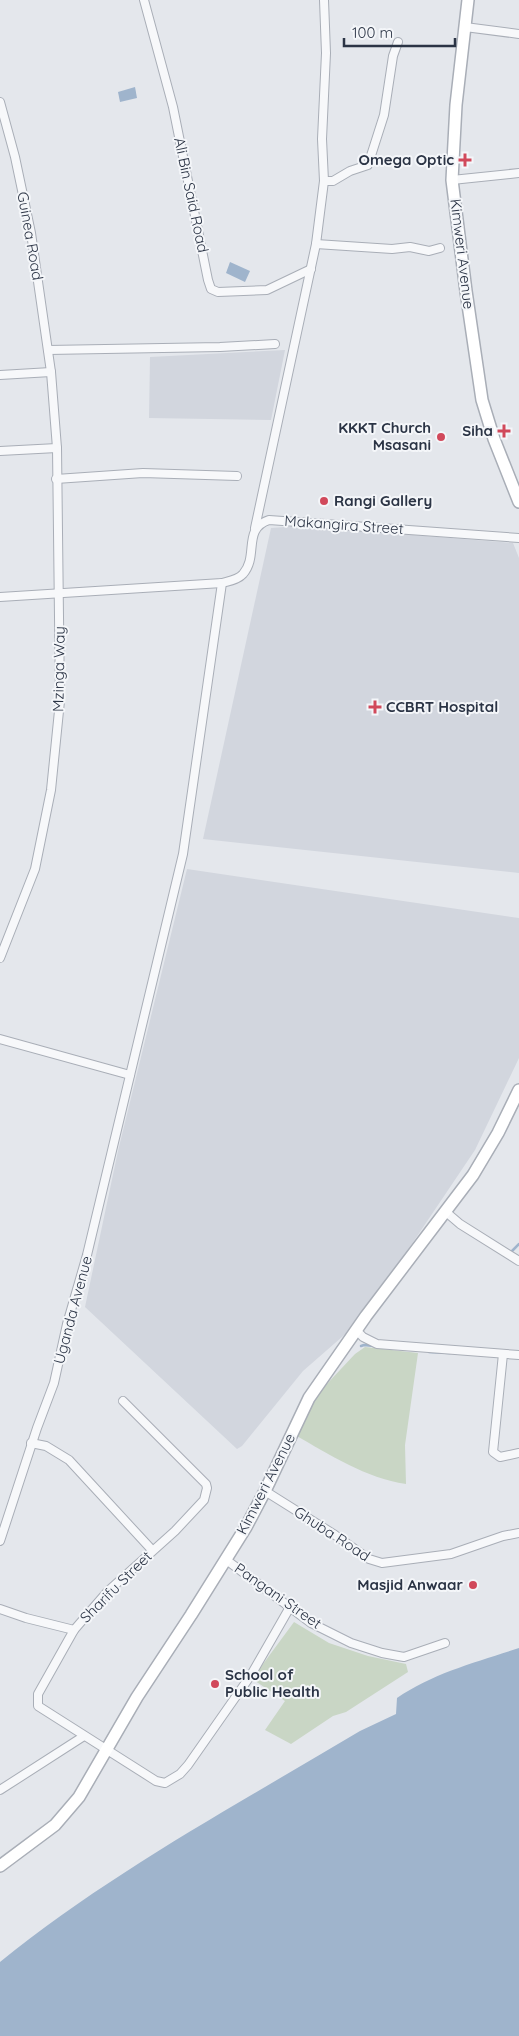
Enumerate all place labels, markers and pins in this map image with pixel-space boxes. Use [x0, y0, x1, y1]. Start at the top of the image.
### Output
place label: Omega Optic [359, 150, 454, 169]
marker: Omega Optic [458, 153, 472, 167]
place label: KKKT Church Msasani [338, 418, 431, 454]
place label: Siha [462, 421, 493, 440]
marker: Siha [497, 424, 511, 438]
marker: KKKT Church Msasani [435, 431, 447, 443]
place label: Rangi Gallery [334, 491, 432, 510]
marker: Rangi Gallery [318, 495, 330, 507]
place label: CCBRT Hospital [386, 697, 498, 716]
marker: CCBRT Hospital [368, 700, 382, 714]
place label: Masjid Anwaar [357, 1575, 463, 1594]
marker: Masjid Anwaar [467, 1579, 479, 1591]
place label: School of Public Health [225, 1665, 320, 1701]
marker: School of Public Health [209, 1678, 221, 1690]

